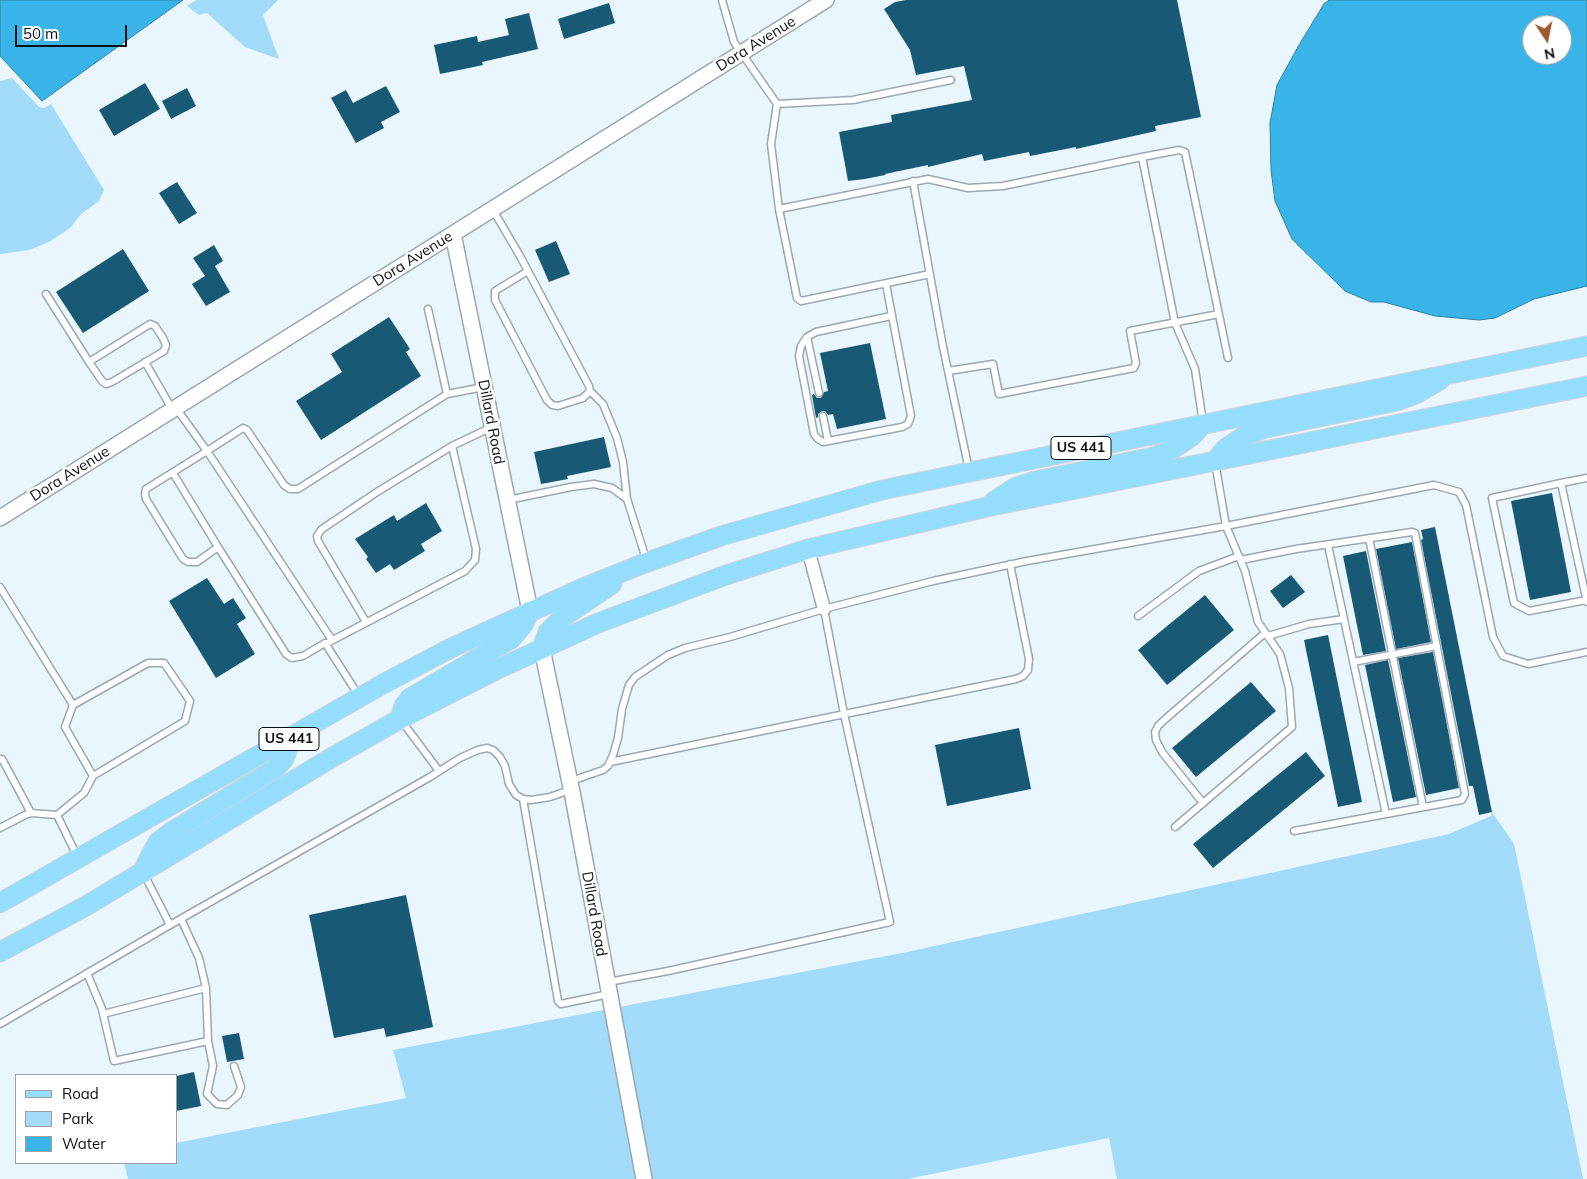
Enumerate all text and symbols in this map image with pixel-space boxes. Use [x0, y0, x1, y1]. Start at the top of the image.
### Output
street label: Dora Avenue [713, 12, 799, 76]
scale bar [18, 15, 130, 47]
north arrow [1522, 15, 1572, 65]
text: 50 m [23, 24, 58, 43]
text: N [1543, 44, 1557, 64]
street label: Dora Avenue [370, 227, 456, 291]
street label: Dillard Road [474, 378, 508, 466]
road number: US 441 [1051, 436, 1111, 459]
street label: Dora Avenue [27, 442, 113, 506]
road number: US 441 [259, 728, 319, 751]
street label: Dillard Road [578, 870, 610, 958]
legend [15, 1074, 178, 1164]
text: Road [62, 1084, 99, 1103]
text: Park [62, 1109, 94, 1128]
text: Water [62, 1134, 106, 1153]

